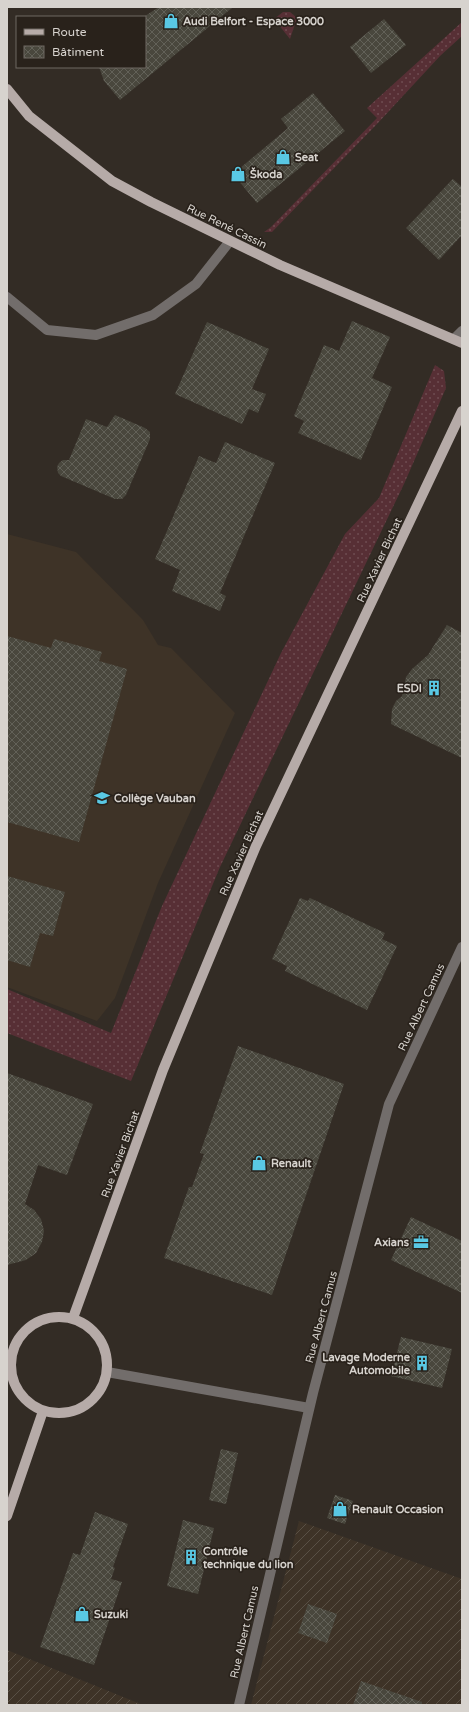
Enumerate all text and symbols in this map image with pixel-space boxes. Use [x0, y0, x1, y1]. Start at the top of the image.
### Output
shop icon: Audi Belfort - Espace 3000 [162, 12, 180, 30]
place label: Audi Belfort - Espace 3000 [183, 15, 324, 29]
legend [16, 16, 146, 68]
text: Route [52, 25, 87, 39]
text: Bâtiment [52, 45, 104, 59]
shop icon: Seat [274, 148, 292, 166]
place label: Seat [295, 151, 319, 164]
shop icon: Škoda [229, 165, 247, 183]
place label: Škoda [250, 167, 282, 181]
street label: Rue René Cassin [185, 201, 269, 251]
street label: Rue Xavier Bichat [354, 516, 405, 605]
building icon: ESDI [425, 679, 443, 697]
place label: ESDI [397, 682, 422, 695]
school or university icon: Collège Vauban [93, 789, 111, 807]
place label: Collège Vauban [114, 792, 196, 806]
street label: Rue Xavier Bichat [217, 809, 266, 898]
street label: Rue Albert Camus [396, 961, 447, 1053]
street label: Rue Xavier Bichat [99, 1109, 142, 1200]
shop icon: Renault [250, 1154, 268, 1172]
place label: Renault [271, 1157, 312, 1170]
office icon: Axians [412, 1233, 430, 1251]
place label: Axians [374, 1236, 410, 1249]
street label: Rue Albert Camus [303, 1270, 340, 1365]
place label: Lavage Moderne Automobile [322, 1351, 411, 1377]
building icon: Lavage Moderne Automobile [413, 1354, 431, 1372]
shop icon: Renault Occasion [331, 1500, 349, 1518]
place label: Renault Occasion [352, 1503, 444, 1516]
place label: Contrôle technique du lion [202, 1545, 294, 1572]
building icon: Contrôle technique du lion [182, 1548, 200, 1566]
street label: Rue Albert Camus [227, 1584, 261, 1680]
shop icon: Suzuki [73, 1605, 91, 1623]
place label: Suzuki [94, 1608, 129, 1621]

